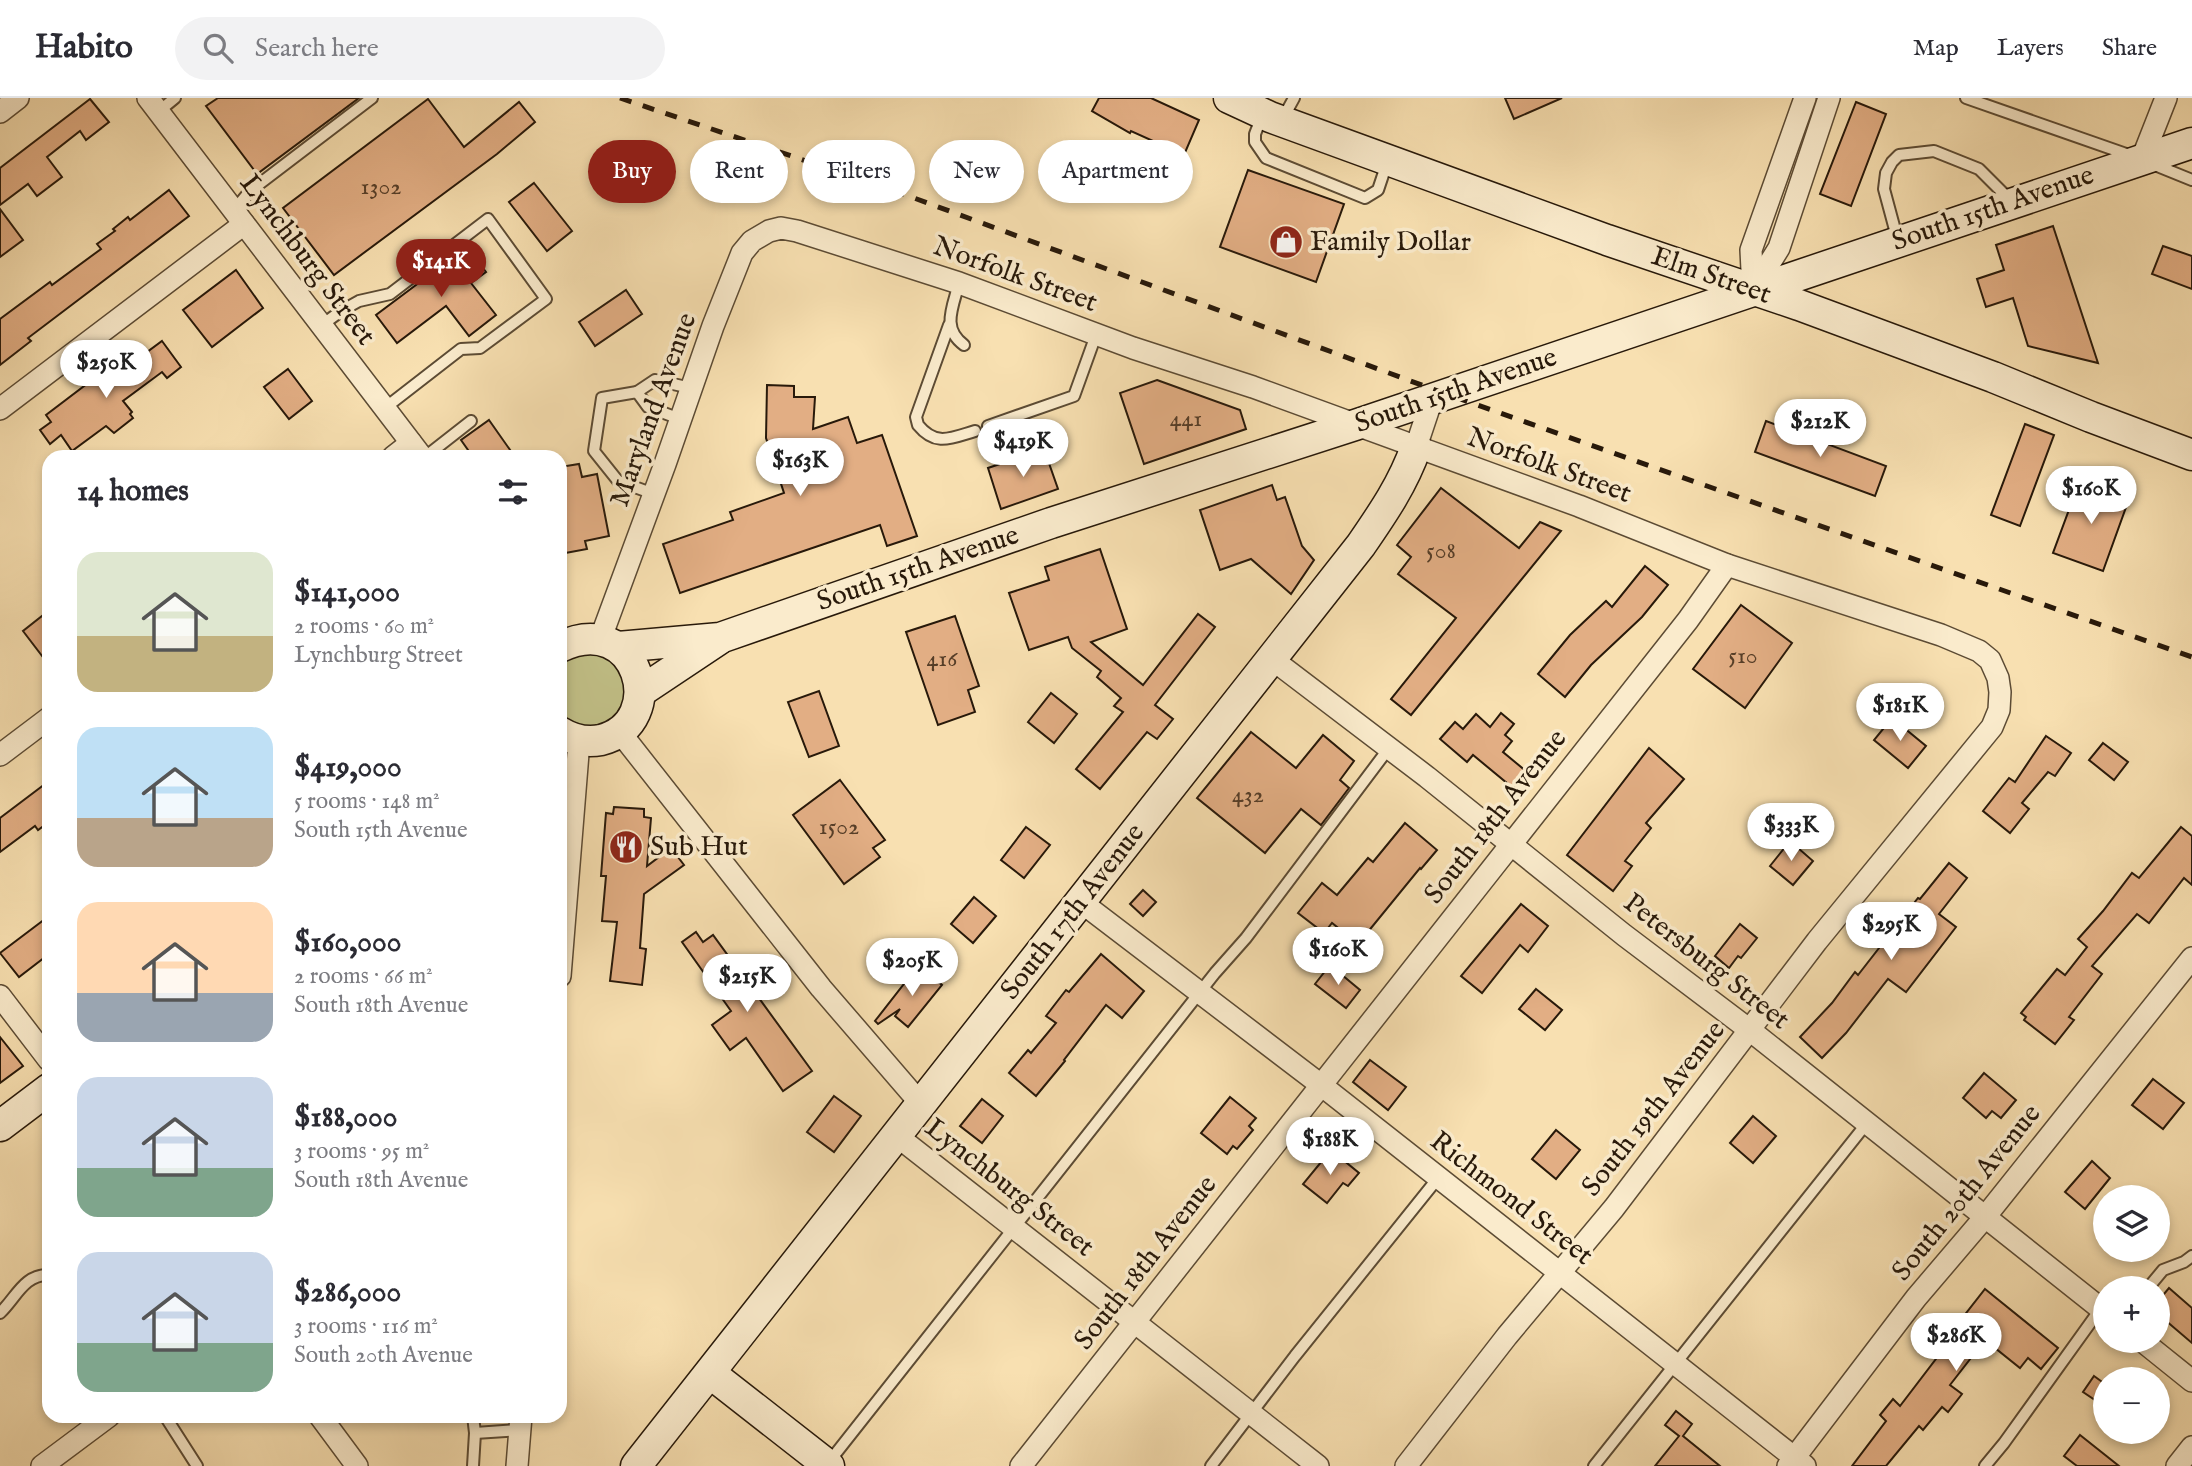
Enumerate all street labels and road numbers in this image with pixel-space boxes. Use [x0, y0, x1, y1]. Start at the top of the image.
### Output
street label: South 15th Avenue [1887, 158, 2099, 260]
street label: Lynchburg Street [231, 167, 383, 353]
street label: Norfolk Street [928, 229, 1102, 321]
street label: Elm Street [1647, 239, 1776, 313]
street label: Maryland Avenue [603, 308, 705, 512]
street label: South 15th Avenue [1350, 340, 1562, 442]
street label: Norfolk Street [1462, 420, 1636, 512]
street label: South 15th Avenue [812, 518, 1024, 620]
street label: South 18th Avenue [1417, 723, 1575, 911]
street label: South 17th Avenue [993, 817, 1153, 1007]
street label: Petersburg Street [1616, 886, 1797, 1038]
street label: South 19th Avenue [1575, 1014, 1734, 1204]
street label: South 20th Avenue [1885, 1097, 2049, 1289]
street label: Lynchburg Street [917, 1111, 1101, 1265]
street label: Richmond Street [1422, 1124, 1600, 1274]
street label: South 18th Avenue [1067, 1169, 1225, 1357]

